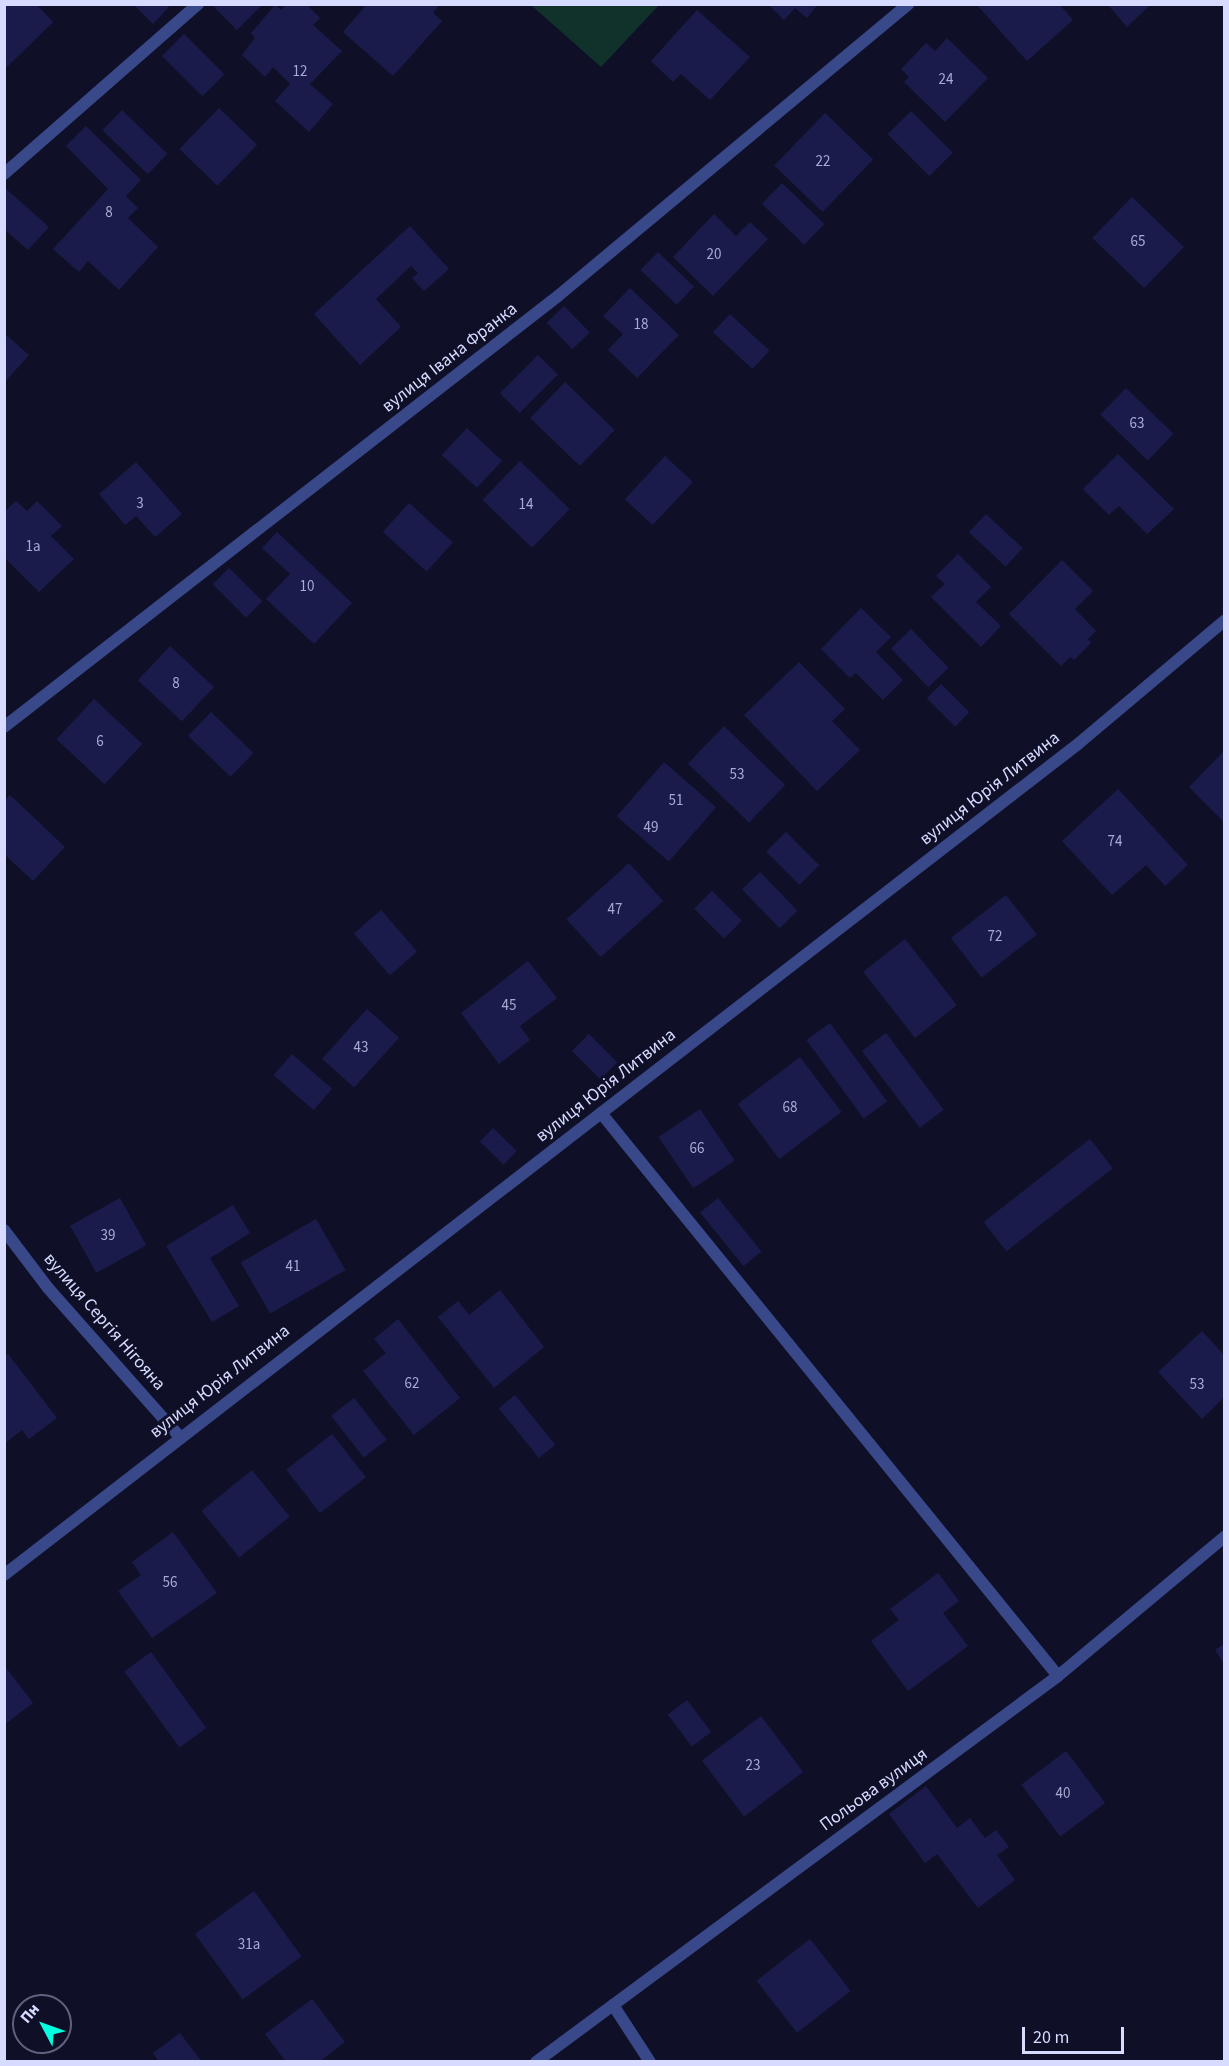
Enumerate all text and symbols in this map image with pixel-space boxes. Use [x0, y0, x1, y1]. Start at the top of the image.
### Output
house number: 12 [293, 63, 307, 81]
house number: 24 [939, 71, 953, 89]
house number: 22 [816, 153, 830, 171]
house number: 8 [105, 204, 113, 222]
house number: 65 [1131, 233, 1145, 251]
house number: 20 [707, 246, 721, 264]
street label: вулиця Івана Франка [378, 299, 522, 417]
house number: 18 [634, 316, 648, 334]
house number: 63 [1130, 415, 1144, 433]
house number: 3 [136, 495, 144, 513]
house number: 14 [519, 496, 533, 514]
house number: 1а [25, 538, 41, 556]
house number: 10 [300, 578, 314, 596]
house number: 8 [172, 675, 180, 693]
street label: вулиця Юрія Литвина [916, 728, 1064, 850]
house number: 6 [96, 733, 104, 751]
house number: 53 [730, 766, 744, 784]
house number: 51 [669, 792, 683, 810]
house number: 49 [644, 819, 658, 837]
house number: 74 [1108, 833, 1122, 851]
house number: 47 [608, 901, 622, 919]
house number: 72 [988, 928, 1002, 946]
house number: 45 [502, 997, 516, 1015]
street label: вулиця Юрія Литвина [532, 1025, 680, 1147]
house number: 43 [354, 1039, 368, 1057]
house number: 68 [783, 1099, 797, 1117]
house number: 66 [690, 1140, 704, 1158]
house number: 39 [101, 1227, 115, 1245]
street label: вулиця Сергія Нігояна [39, 1249, 169, 1395]
house number: 41 [286, 1258, 300, 1276]
street label: вулиця Юрія Литвина [146, 1321, 294, 1443]
house number: 62 [405, 1375, 419, 1393]
house number: 53 [1190, 1376, 1204, 1394]
house number: 56 [163, 1574, 177, 1592]
street label: Польова вулиця [816, 1744, 932, 1836]
house number: 23 [746, 1757, 760, 1775]
house number: 40 [1056, 1785, 1070, 1803]
house number: 31а [238, 1936, 260, 1954]
north arrow [12, 1994, 72, 2054]
text: Пн [15, 1999, 45, 2028]
scale bar [1025, 2015, 1127, 2053]
text: 20 m [1033, 2025, 1069, 2050]

